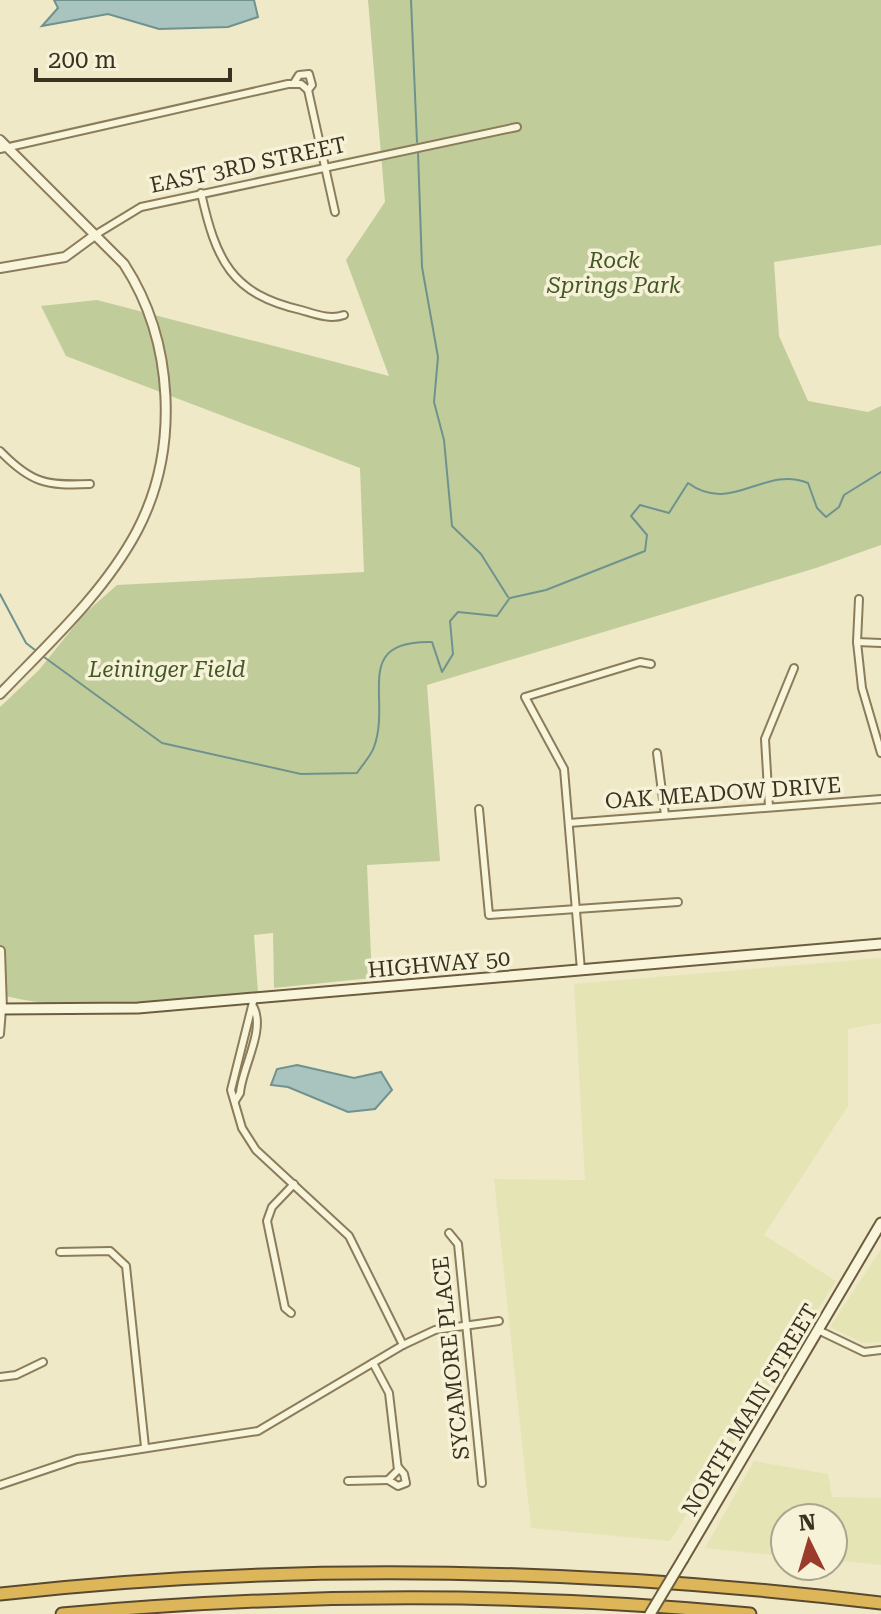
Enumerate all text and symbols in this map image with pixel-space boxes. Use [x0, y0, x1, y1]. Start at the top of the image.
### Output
scale bar [36, 32, 230, 82]
text: 200 m [48, 46, 116, 74]
street label: EAST 3RD STREET [148, 132, 348, 198]
park label: Rock Springs Park [546, 248, 681, 298]
park label: Leininger Field [88, 657, 246, 682]
street label: OAK MEADOW DRIVE [604, 772, 842, 814]
street label: HIGHWAY 50 [367, 945, 511, 983]
street label: SYCAMORE PLACE [428, 1255, 474, 1461]
street label: NORTH MAIN STREET [676, 1299, 824, 1521]
north arrow [769, 1502, 849, 1582]

